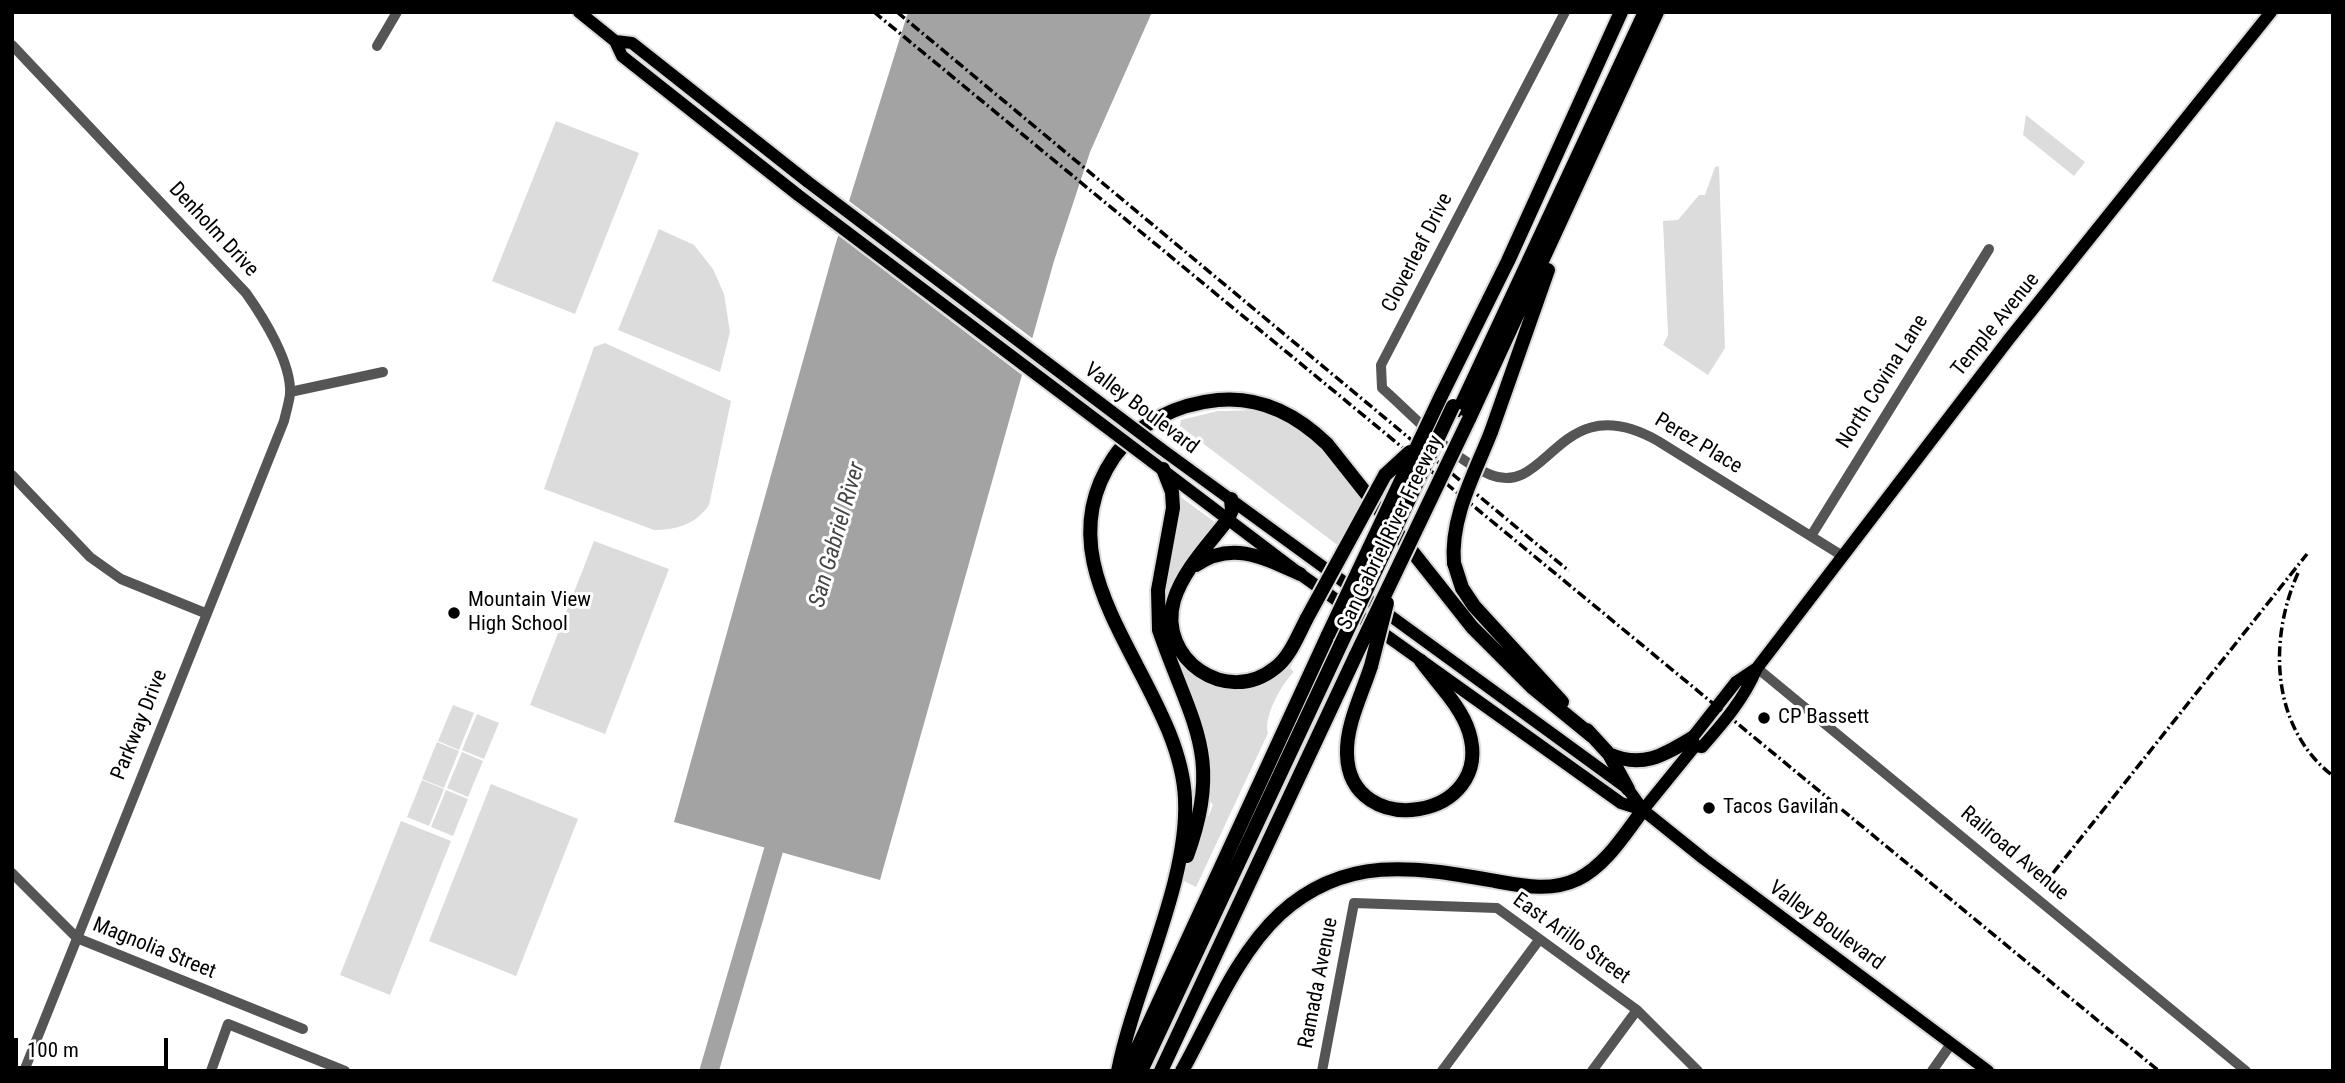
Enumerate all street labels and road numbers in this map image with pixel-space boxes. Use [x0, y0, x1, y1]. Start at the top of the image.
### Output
street label: Denholm Drive [163, 178, 263, 282]
street label: Cloverleaf Drive [1377, 189, 1459, 317]
street label: Temple Avenue [1947, 268, 2045, 382]
street label: North Covina Lane [1832, 311, 1934, 453]
street label: Valley Boulevard [1079, 358, 1203, 460]
street label: Perez Place [1650, 408, 1746, 480]
street label: San Gabriel River Freeway [1333, 432, 1449, 634]
street label: Parkway Drive [107, 666, 173, 784]
street label: Railroad Avenue [1955, 801, 2073, 907]
street label: Valley Boulevard [1763, 876, 1889, 976]
street label: East Arillo Street [1508, 888, 1634, 990]
street label: Magnolia Street [89, 913, 219, 985]
street label: Ramada Avenue [1294, 915, 1344, 1051]

